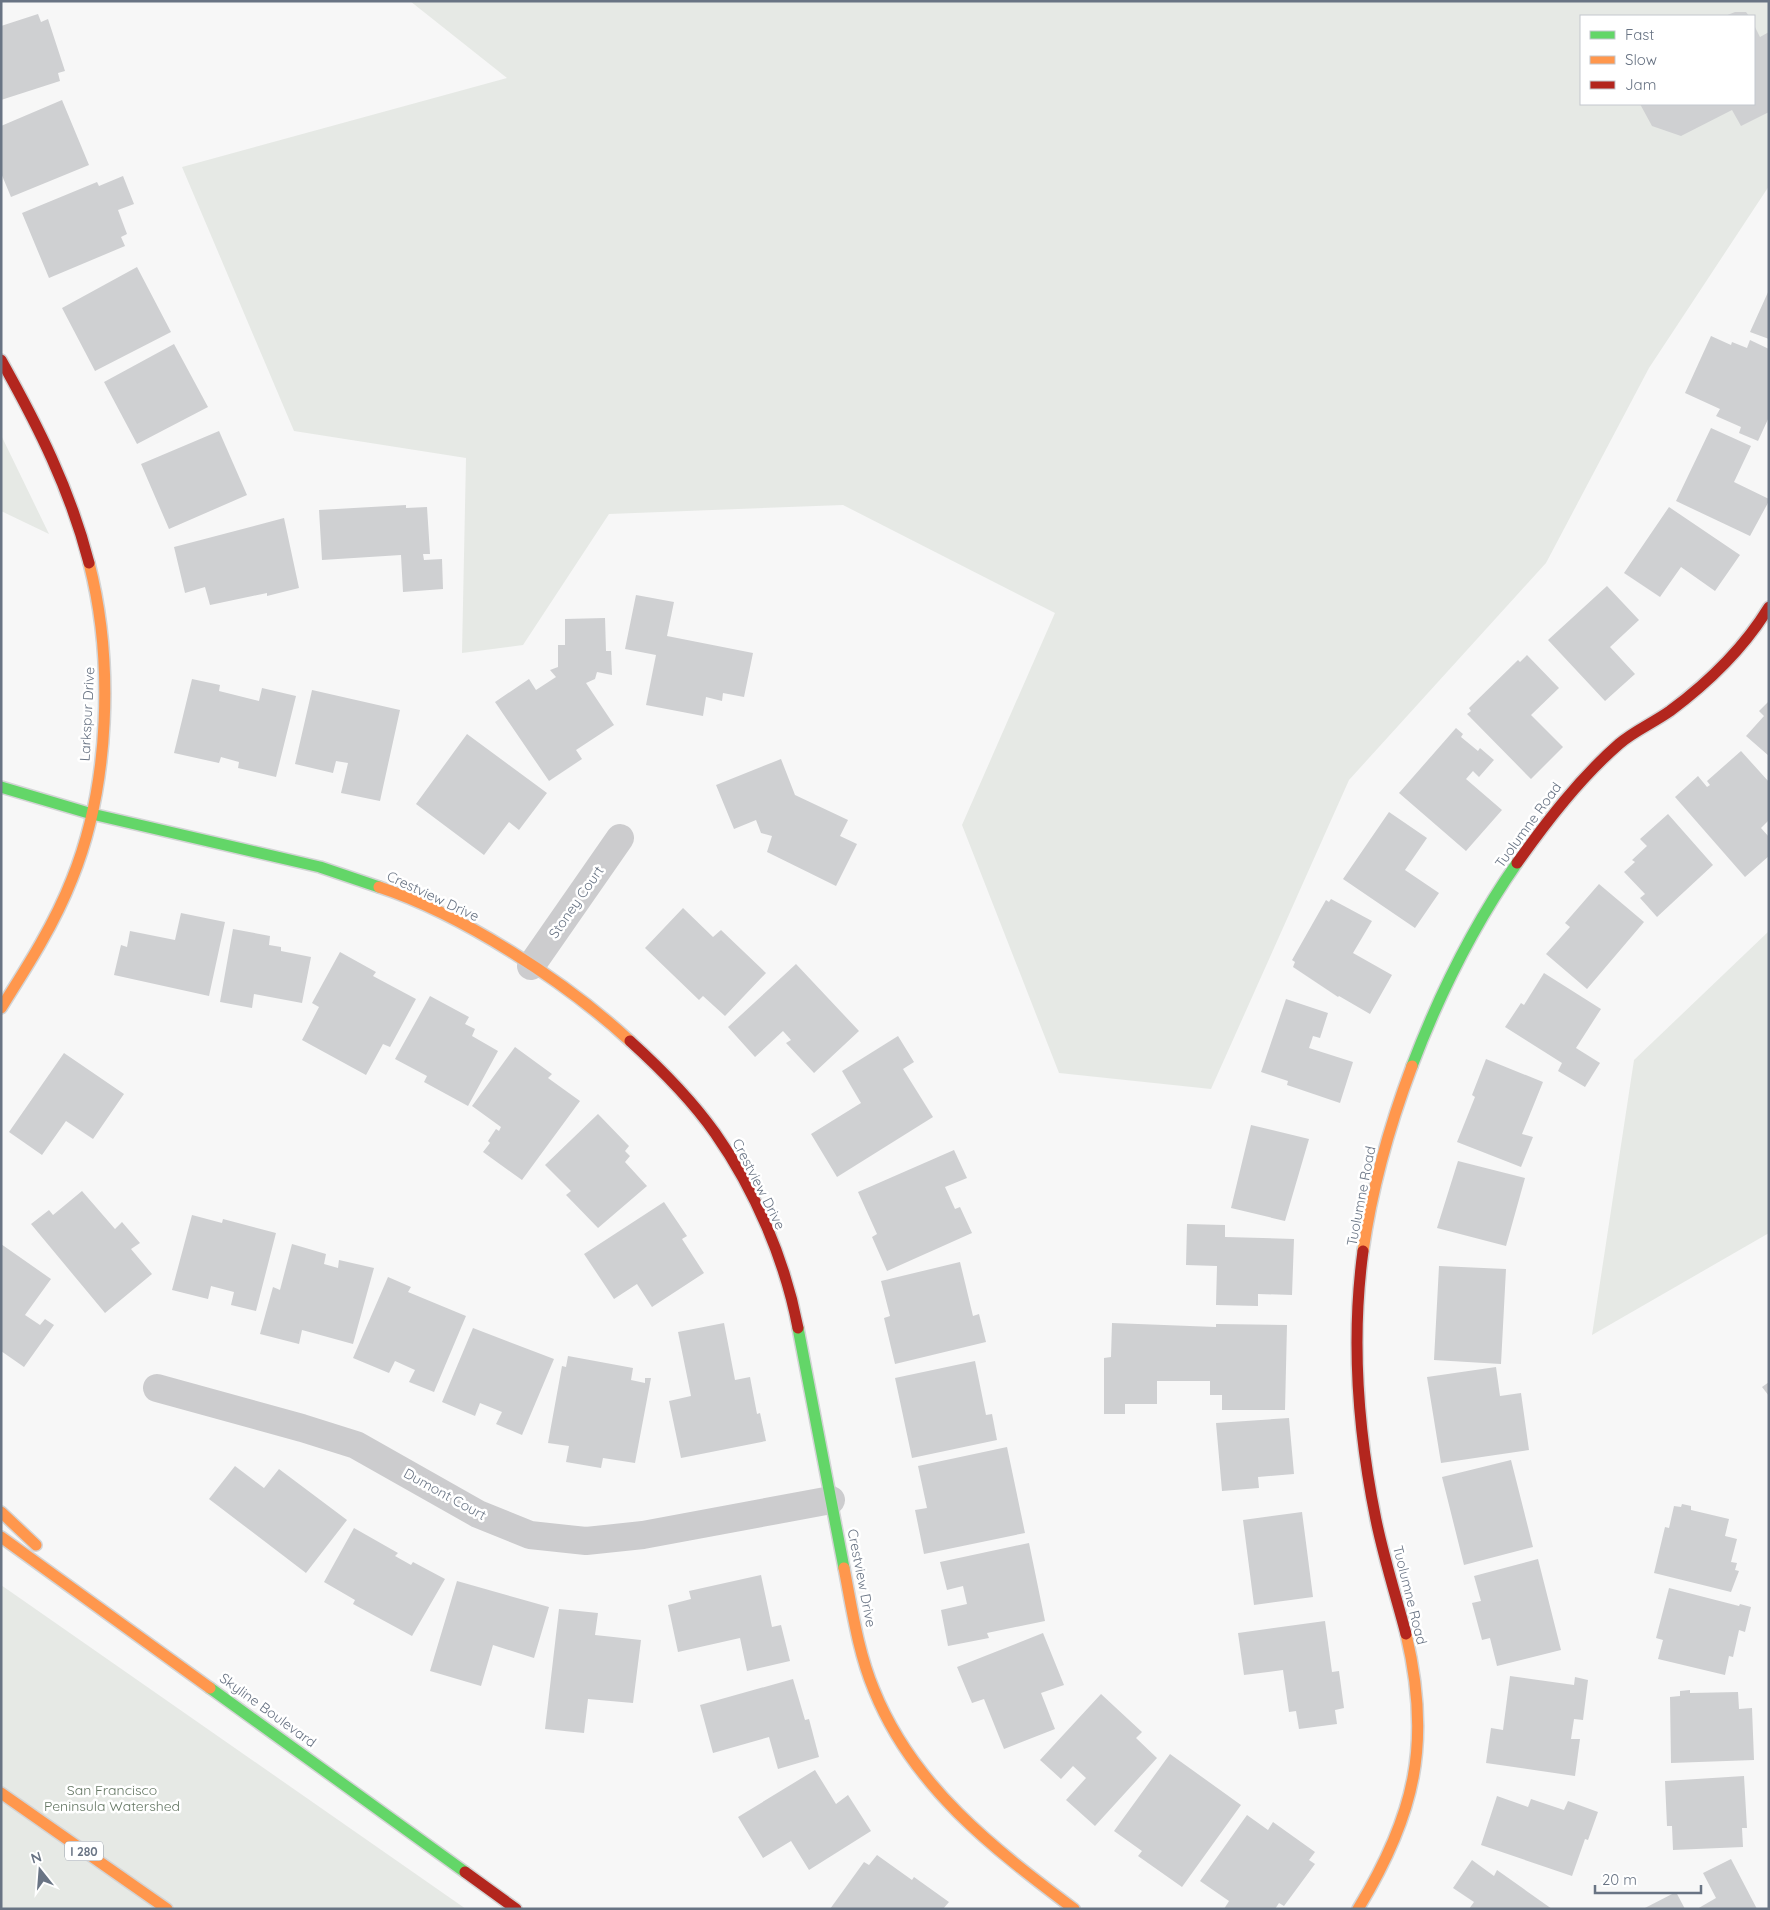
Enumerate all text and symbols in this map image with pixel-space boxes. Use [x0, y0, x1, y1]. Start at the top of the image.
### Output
legend [1580, 15, 1755, 105]
text: Fast [1625, 25, 1654, 44]
text: Slow [1625, 50, 1657, 69]
text: Jam [1625, 75, 1656, 94]
street label: Larkspur Drive [76, 666, 98, 762]
street label: Tuolumne Road [1491, 779, 1565, 871]
street label: Stoney Court [544, 862, 608, 942]
street label: Crestview Drive [384, 867, 482, 925]
street label: Crestview Drive [728, 1135, 790, 1233]
street label: Tuolumne Road [1342, 1144, 1380, 1248]
street label: Dumont Court [401, 1464, 490, 1524]
street label: Crestview Drive [844, 1527, 880, 1629]
street label: Tuolumne Road [1389, 1544, 1431, 1646]
street label: Skyline Boulevard [216, 1669, 320, 1751]
park label: San Francisco Peninsula Watershed [44, 1781, 180, 1815]
road number: I 280 [65, 1842, 103, 1860]
north arrow [15, 1845, 65, 1895]
text: N [29, 1847, 44, 1868]
scale bar [1595, 1862, 1701, 1894]
text: 20 m [1602, 1870, 1637, 1889]

